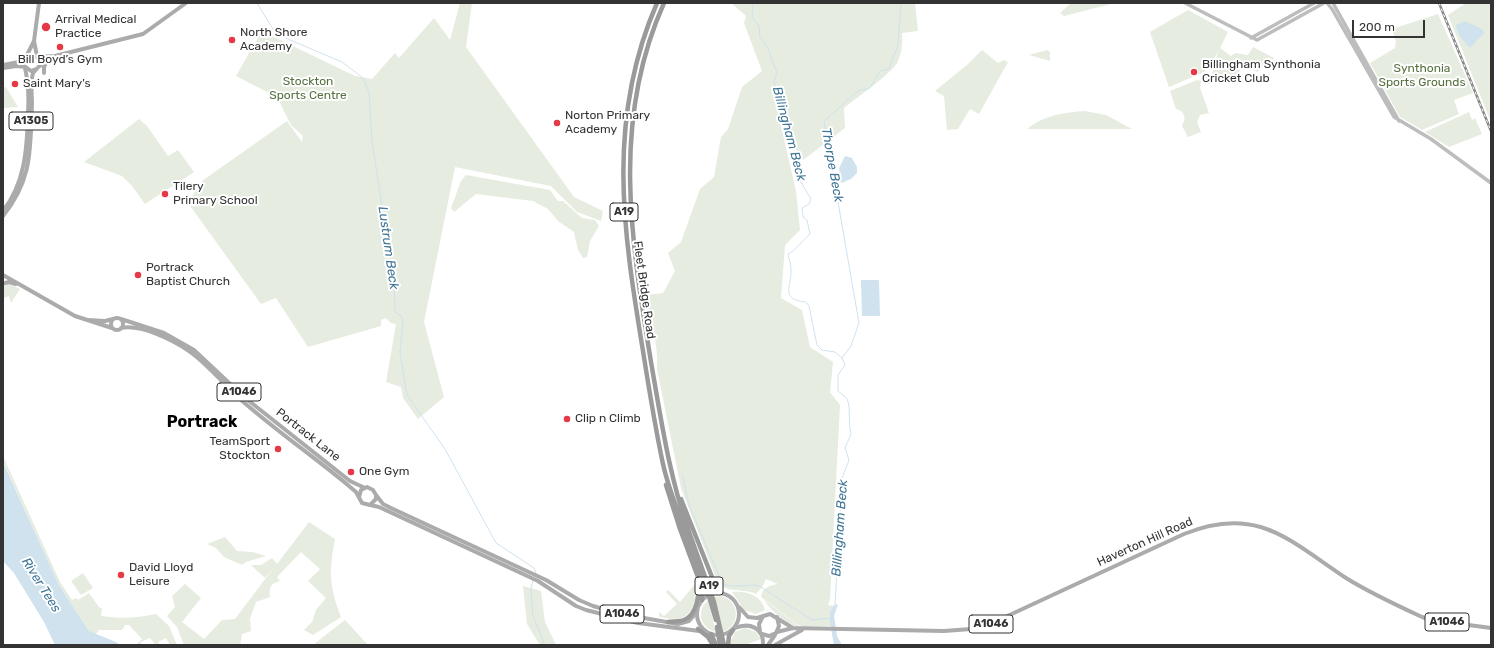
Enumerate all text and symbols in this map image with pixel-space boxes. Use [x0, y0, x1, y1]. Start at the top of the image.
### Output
scale bar [1354, 12, 1427, 38]
place label: Arrival Medical Practice [55, 13, 136, 41]
text: 200 m [1359, 20, 1395, 34]
marker: Arrival Medical Practice [40, 21, 52, 33]
place label: North Shore Academy [240, 26, 308, 54]
marker: North Shore Academy [227, 35, 237, 45]
marker: Bill Boyd’s Gym [55, 42, 65, 52]
place label: Bill Boyd’s Gym [18, 53, 102, 67]
place label: Billingham Synthonia Cricket Club [1202, 58, 1321, 86]
park label: Synthonia Sports Grounds [1378, 62, 1466, 90]
marker: Billingham Synthonia Cricket Club [1189, 67, 1199, 77]
park label: Stockton Sports Centre [269, 75, 347, 103]
place label: Saint Mary's [23, 77, 91, 91]
marker: Saint Mary's [10, 79, 20, 89]
water label: Billingham Beck [769, 85, 809, 183]
place label: Norton Primary Academy [565, 109, 650, 137]
road number: A1305 [9, 112, 53, 130]
marker: Norton Primary Academy [552, 118, 562, 128]
water label: Thorpe Beck [818, 126, 846, 204]
place label: Tilery Primary School [173, 180, 258, 208]
marker: Tilery Primary School [160, 189, 170, 199]
road number: A19 [610, 203, 638, 221]
water label: Lustrum Beck [374, 205, 402, 291]
street label: Fleet Bridge Road [630, 240, 658, 340]
place label: Portrack Baptist Church [146, 261, 230, 289]
marker: Portrack Baptist Church [133, 270, 143, 280]
road number: A1046 [217, 383, 261, 401]
street label: Portrack Lane [273, 405, 343, 465]
district label: Portrack [167, 412, 237, 432]
place label: Clip n Climb [575, 412, 641, 426]
marker: Clip n Climb [562, 414, 572, 424]
place label: TeamSport Stockton [209, 435, 270, 463]
marker: TeamSport Stockton [273, 444, 283, 454]
place label: One Gym [359, 465, 410, 479]
marker: One Gym [346, 467, 356, 477]
water label: Billingham Beck [829, 479, 851, 577]
street label: Haverton Hill Road [1095, 514, 1195, 570]
water label: River Tees [18, 555, 64, 615]
place label: David Lloyd Leisure [129, 561, 193, 589]
marker: David Lloyd Leisure [116, 570, 126, 580]
road number: A19 [695, 577, 723, 595]
road number: A1046 [600, 605, 644, 623]
road number: A1046 [1425, 613, 1469, 631]
road number: A1046 [969, 615, 1013, 633]

